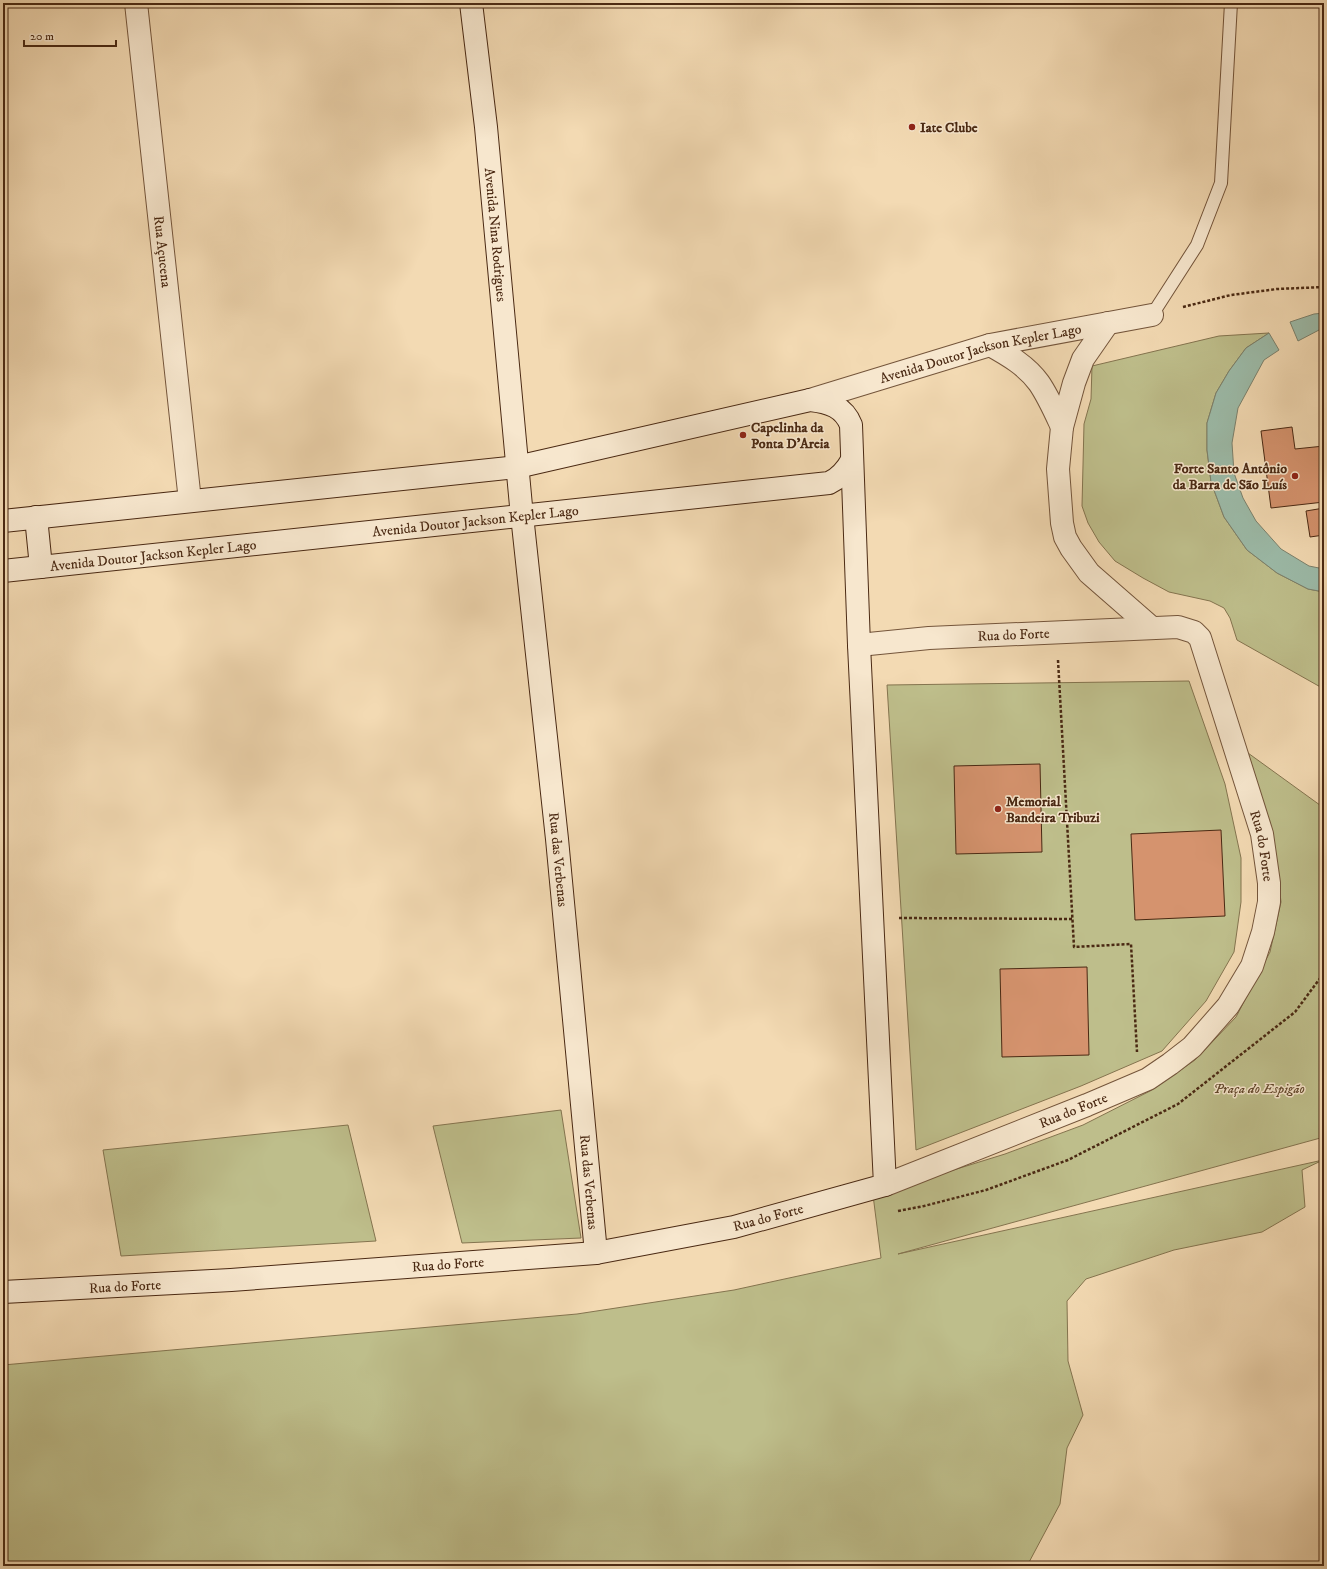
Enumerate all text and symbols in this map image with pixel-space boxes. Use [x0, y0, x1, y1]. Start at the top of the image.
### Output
scale bar [24, 22, 116, 48]
text: 20 m [30, 29, 54, 44]
place label: Iate Clube [920, 119, 978, 137]
marker: Iate Clube [907, 122, 917, 132]
street label: Avenida Nina Rodrigues [480, 167, 510, 303]
street label: Rua Açucena [149, 215, 175, 288]
street label: Avenida Doutor Jackson Kepler Lago [878, 320, 1083, 388]
place label: Capelinha da Ponta D'Areia [751, 419, 830, 453]
marker: Capelinha da Ponta D'Areia [738, 430, 748, 440]
place label: Forte Santo Antônio da Barra de São Luís [1173, 460, 1287, 494]
marker: Forte Santo Antônio da Barra de São Luís [1290, 471, 1300, 481]
street label: Avenida Doutor Jackson Kepler Lago [371, 502, 580, 542]
street label: Avenida Doutor Jackson Kepler Lago [49, 536, 258, 576]
street label: Rua do Forte [977, 625, 1050, 646]
place label: Memorial Bandeira Tribuzi [1006, 793, 1100, 827]
marker: Memorial Bandeira Tribuzi [993, 804, 1003, 814]
street label: Rua do Forte [1245, 808, 1277, 883]
street label: Rua das Verbenas [544, 811, 571, 908]
park label: Praça do Espigão [1213, 1080, 1305, 1098]
street label: Rua do Forte [1037, 1089, 1110, 1133]
street label: Rua das Verbenas [575, 1134, 602, 1231]
street label: Rua do Forte [731, 1200, 806, 1236]
street label: Rua do Forte [411, 1253, 485, 1276]
street label: Rua do Forte [89, 1276, 162, 1298]

